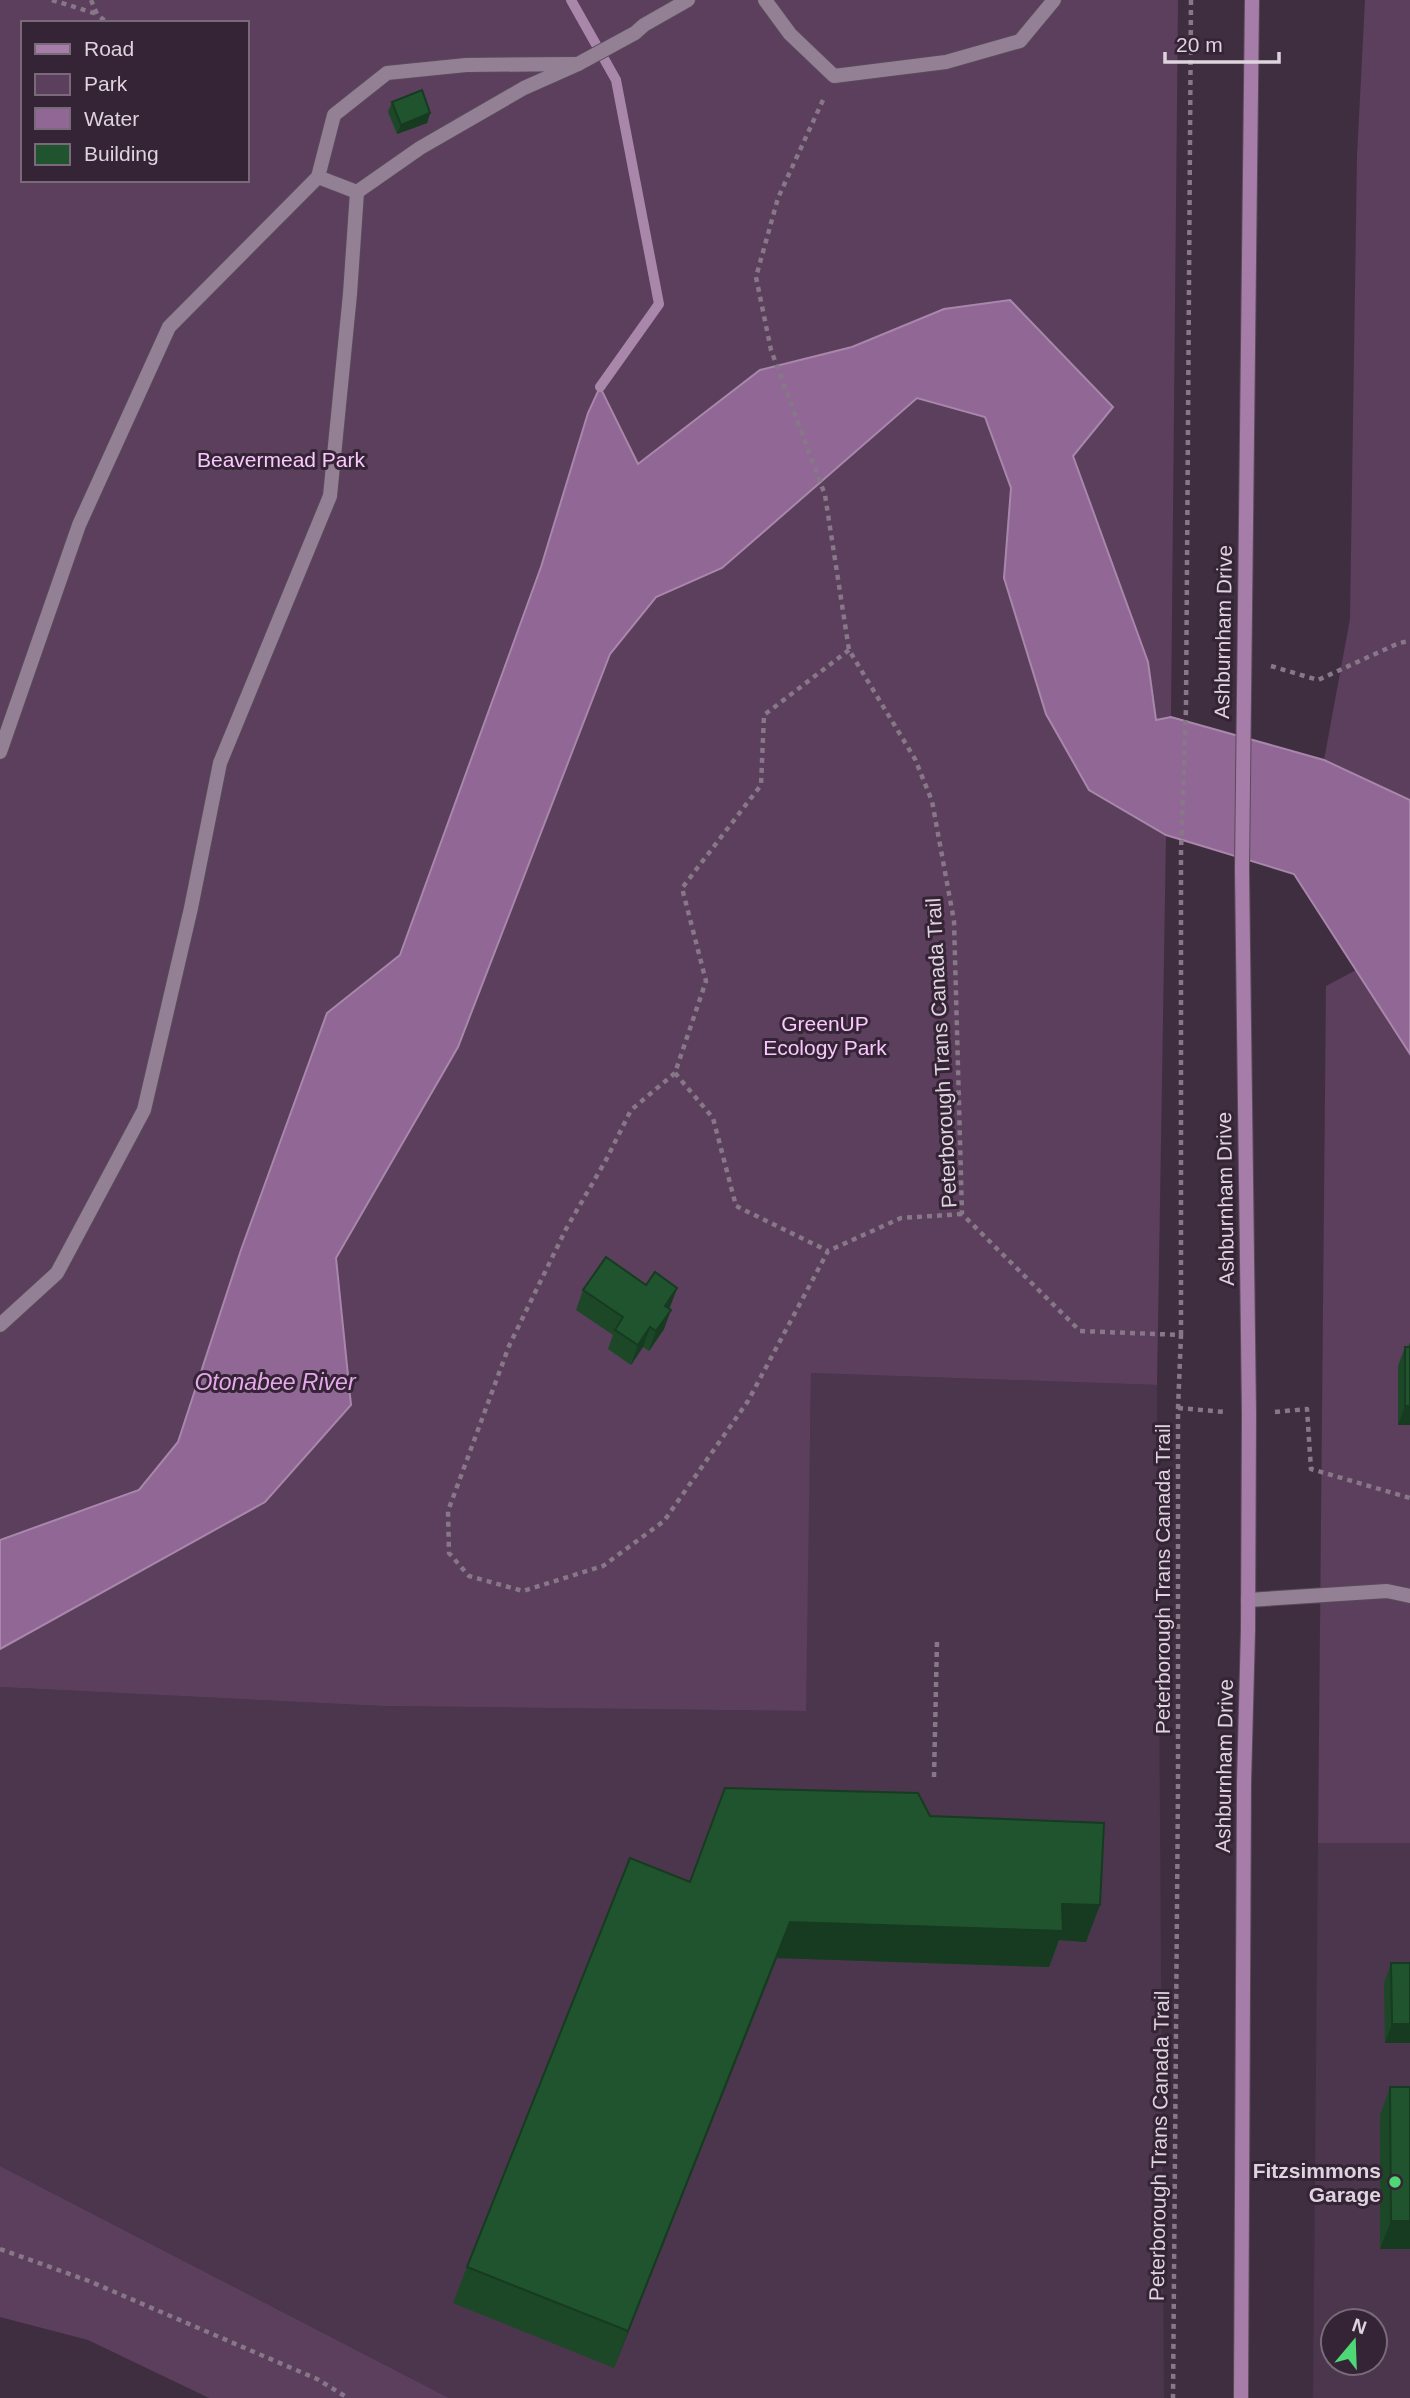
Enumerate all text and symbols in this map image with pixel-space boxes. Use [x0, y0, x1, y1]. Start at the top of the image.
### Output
legend [21, 21, 248, 182]
scale bar [1165, 21, 1279, 65]
text: 20 m [1176, 33, 1223, 56]
text: Road [84, 37, 134, 60]
text: Park [84, 72, 128, 95]
text: Water [84, 107, 139, 130]
text: Building [84, 142, 159, 165]
park label: Beavermead Park [197, 448, 366, 471]
street label: Ashburnham Drive [1210, 545, 1236, 719]
street label: Peterborough Trans Canada Trail [921, 897, 961, 1209]
park label: GreenUP Ecology Park [763, 1012, 887, 1059]
street label: Ashburnham Drive [1212, 1112, 1238, 1286]
water label: Otonabee River [194, 1369, 357, 1395]
street label: Peterborough Trans Canada Trail [1151, 1424, 1174, 1734]
street label: Ashburnham Drive [1211, 1679, 1237, 1853]
street label: Peterborough Trans Canada Trail [1145, 1991, 1173, 2301]
place label: Fitzsimmons Garage [1253, 2159, 1381, 2206]
marker: Fitzsimmons Garage [1387, 2174, 1403, 2190]
north arrow [1319, 2307, 1389, 2377]
text: N [1349, 2314, 1369, 2339]

